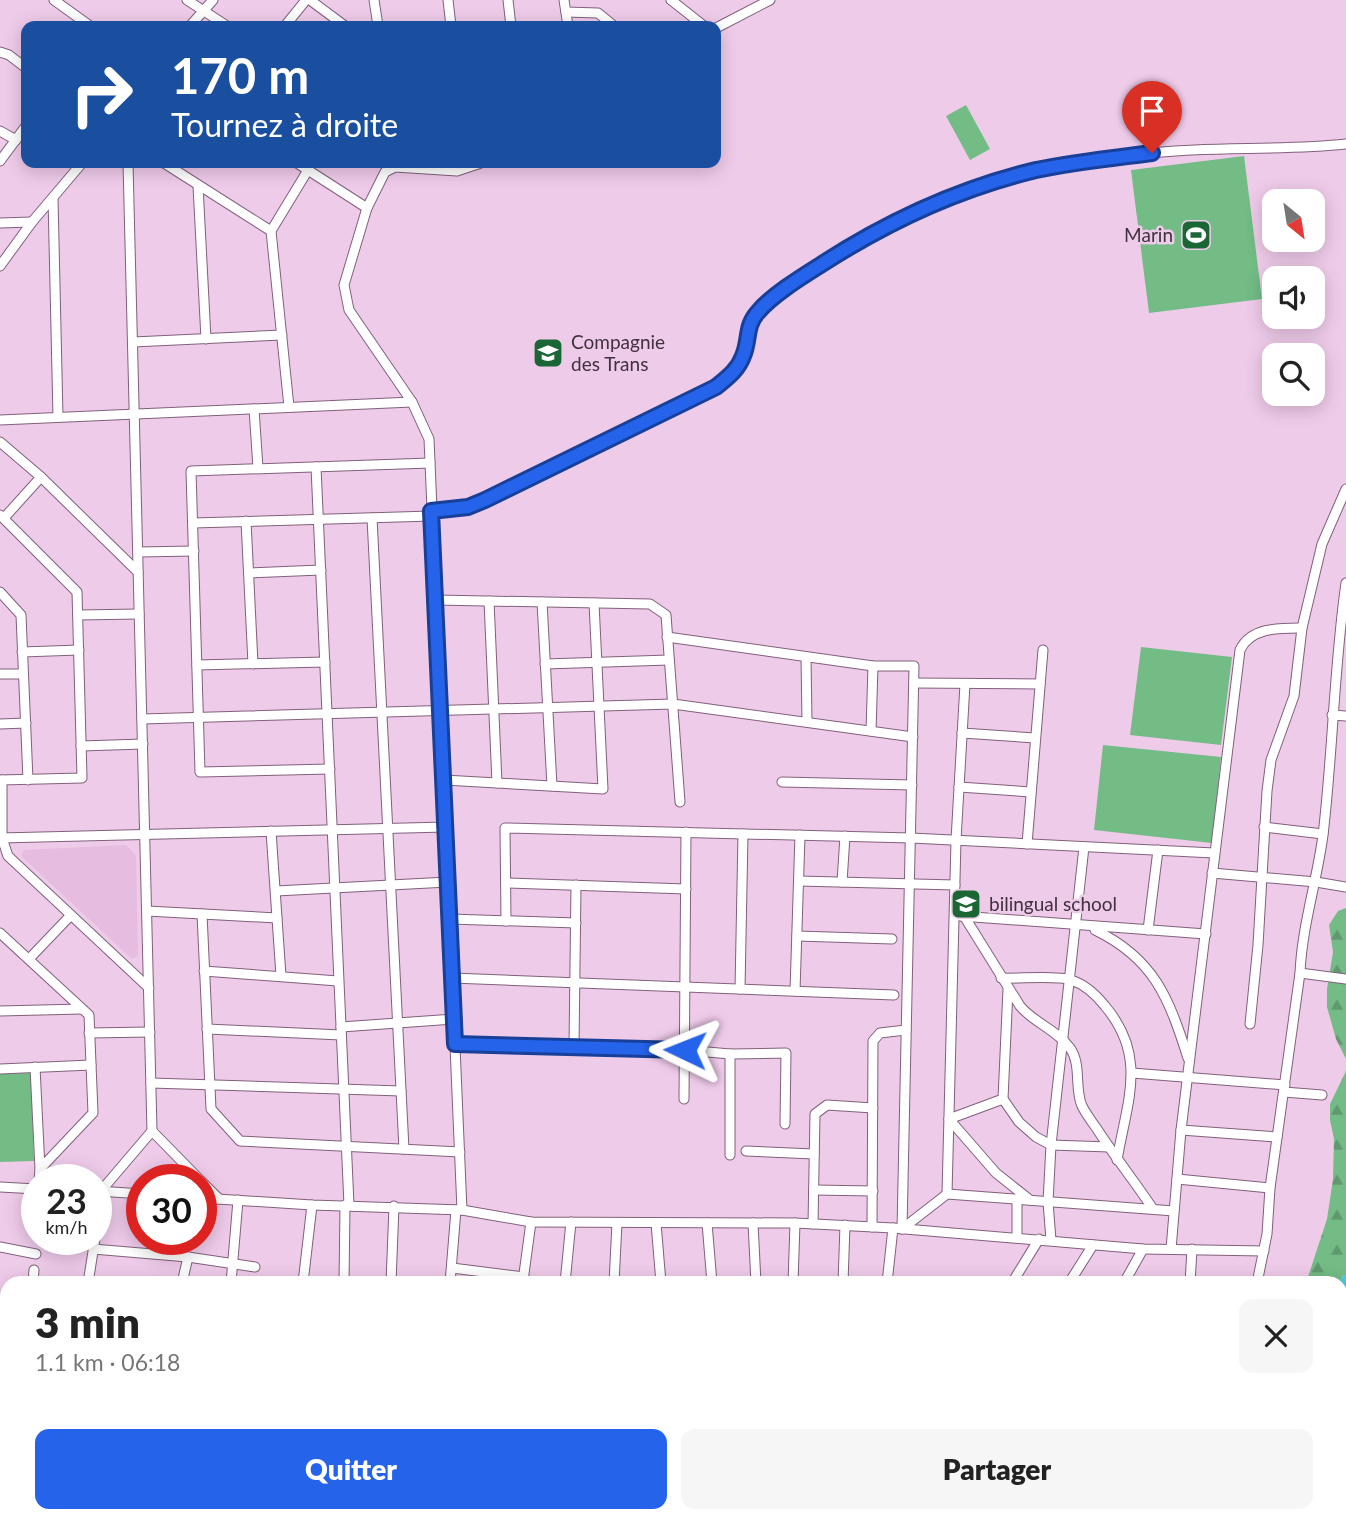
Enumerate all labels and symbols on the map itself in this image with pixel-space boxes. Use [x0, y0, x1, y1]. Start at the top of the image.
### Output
pin [1122, 81, 1182, 153]
north arrow [1262, 189, 1325, 252]
sports icon: Marin [1179, 218, 1213, 252]
place label: Marin [1124, 223, 1173, 246]
place label: Compagnie des Trans [571, 330, 665, 375]
school or university icon: Compagnie des Trans [531, 336, 565, 370]
school or university icon: bilingual school [949, 887, 983, 921]
place label: bilingual school [989, 892, 1117, 915]
position arrow [648, 1013, 722, 1087]
speed limit sign: 30 [126, 1164, 217, 1255]

